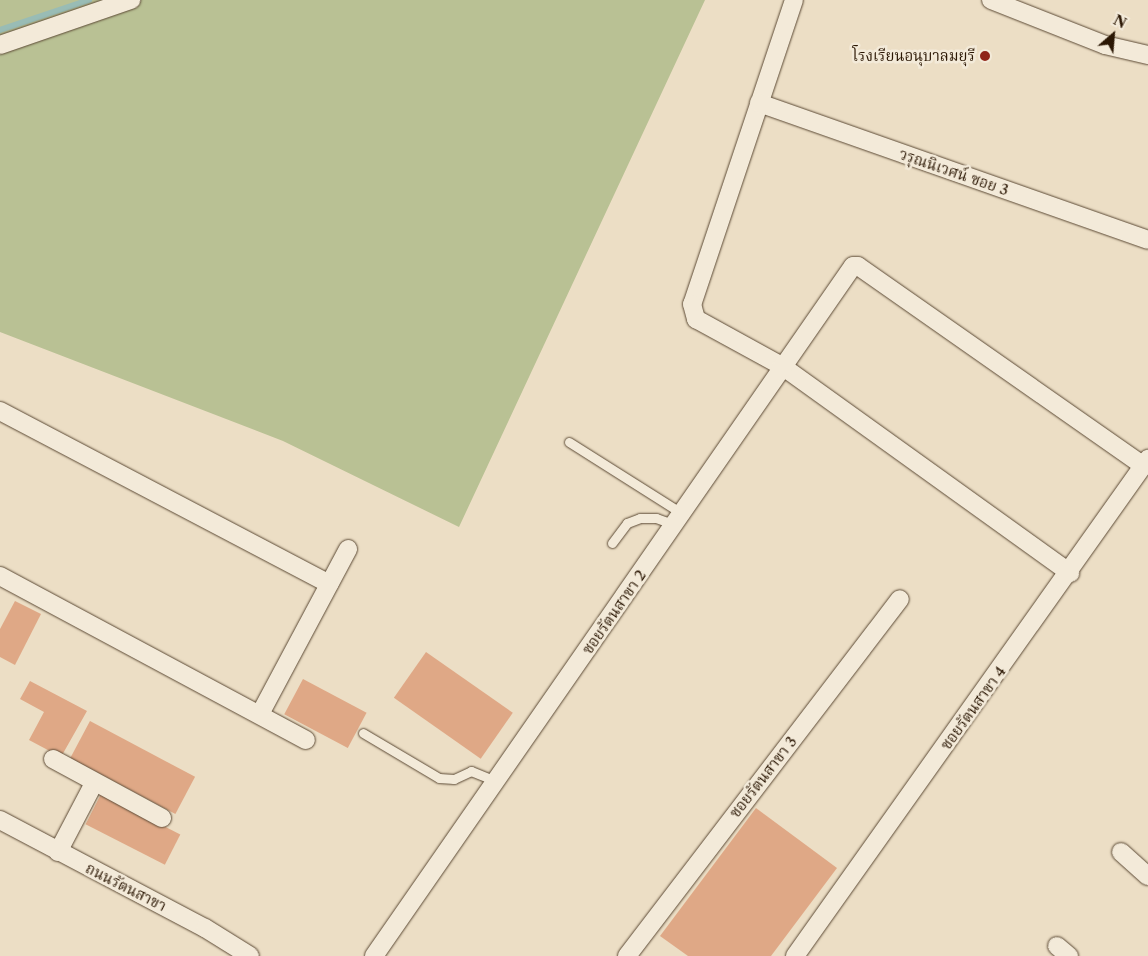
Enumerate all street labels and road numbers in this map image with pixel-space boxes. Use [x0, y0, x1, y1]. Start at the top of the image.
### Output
street label: วรุณนิเวศน์ ซอย 3 [897, 145, 1011, 199]
street label: ซอยรัตนสาขา 2 [578, 566, 650, 658]
street label: ซอยรัตนสาขา 4 [937, 663, 1009, 753]
street label: ซอยรัตนสาขา 3 [726, 733, 800, 821]
street label: ถนนรัตนสาขา [83, 859, 169, 915]

